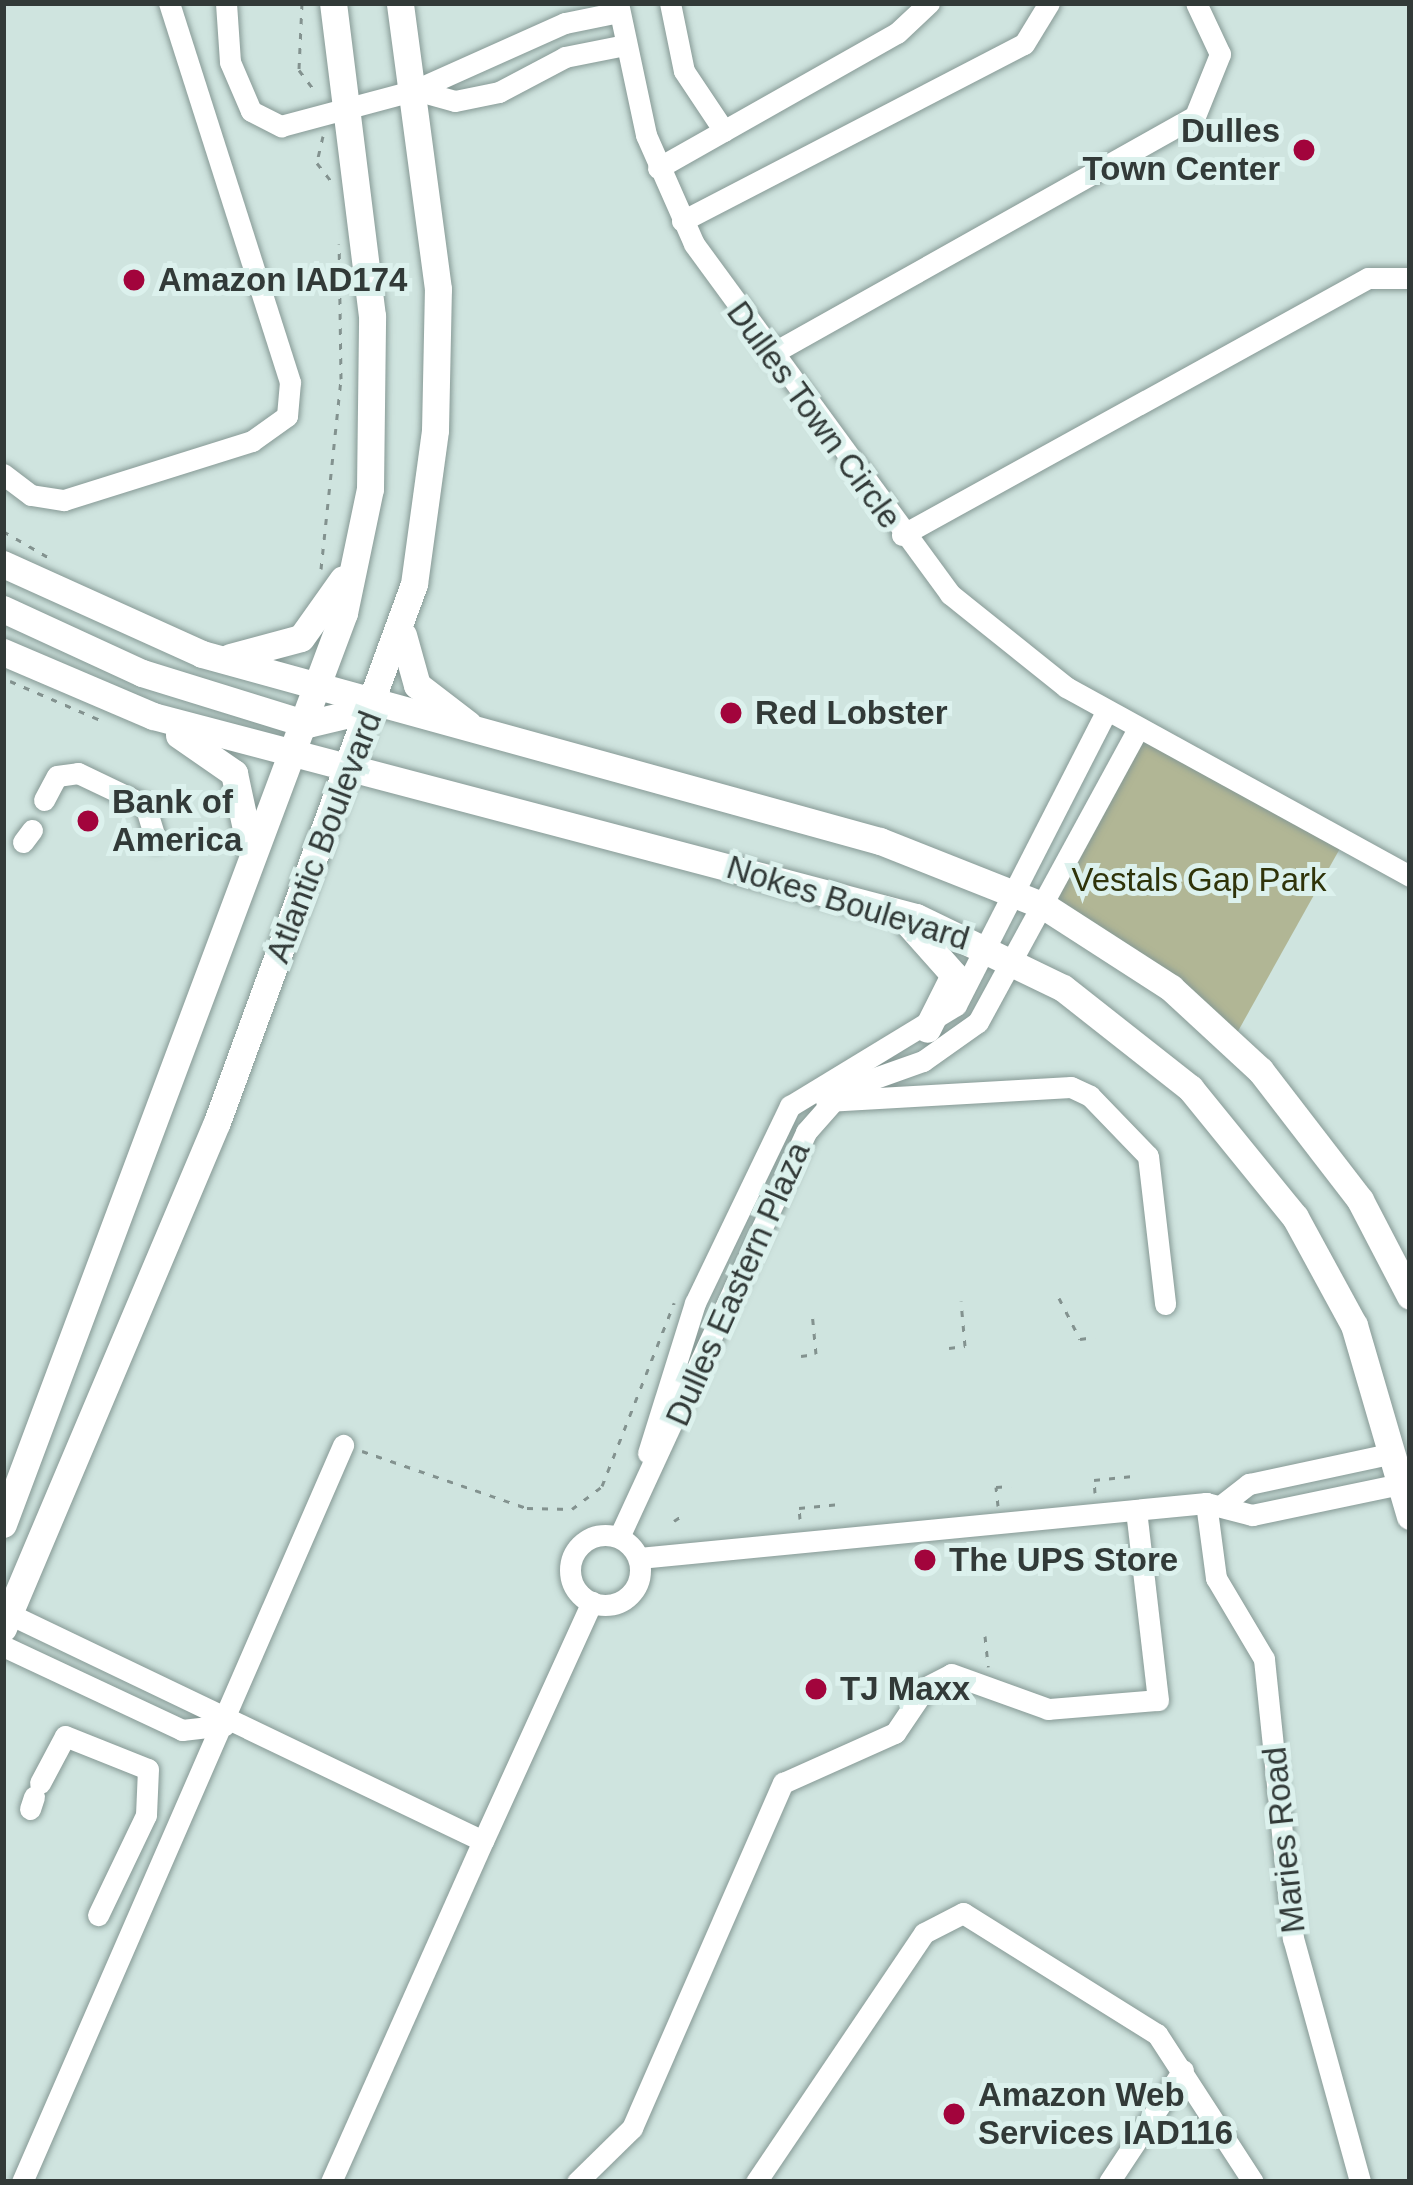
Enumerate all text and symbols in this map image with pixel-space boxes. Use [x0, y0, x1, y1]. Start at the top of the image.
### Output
place label: Dulles Town Center [1083, 111, 1280, 189]
marker: Dulles Town Center [1291, 137, 1317, 163]
place label: Amazon IAD174 [158, 260, 407, 300]
marker: Amazon IAD174 [121, 267, 147, 293]
street label: Dulles Town Circle [718, 294, 910, 536]
place label: Red Lobster [755, 693, 948, 733]
marker: Red Lobster [718, 700, 744, 726]
street label: Atlantic Boulevard [258, 706, 390, 968]
place label: Bank of America [112, 782, 242, 860]
marker: Bank of America [75, 808, 101, 834]
street label: Nokes Boulevard [722, 847, 974, 959]
park label: Vestals Gap Park [1072, 860, 1326, 900]
street label: Dulles Eastern Plaza [658, 1136, 818, 1432]
place label: The UPS Store [949, 1540, 1178, 1580]
marker: The UPS Store [912, 1547, 938, 1573]
place label: TJ Maxx [840, 1669, 970, 1709]
marker: TJ Maxx [803, 1676, 829, 1702]
street label: Maries Road [1255, 1745, 1313, 1935]
place label: Amazon Web Services IAD116 [978, 2075, 1233, 2153]
marker: Amazon Web Services IAD116 [941, 2101, 967, 2127]

